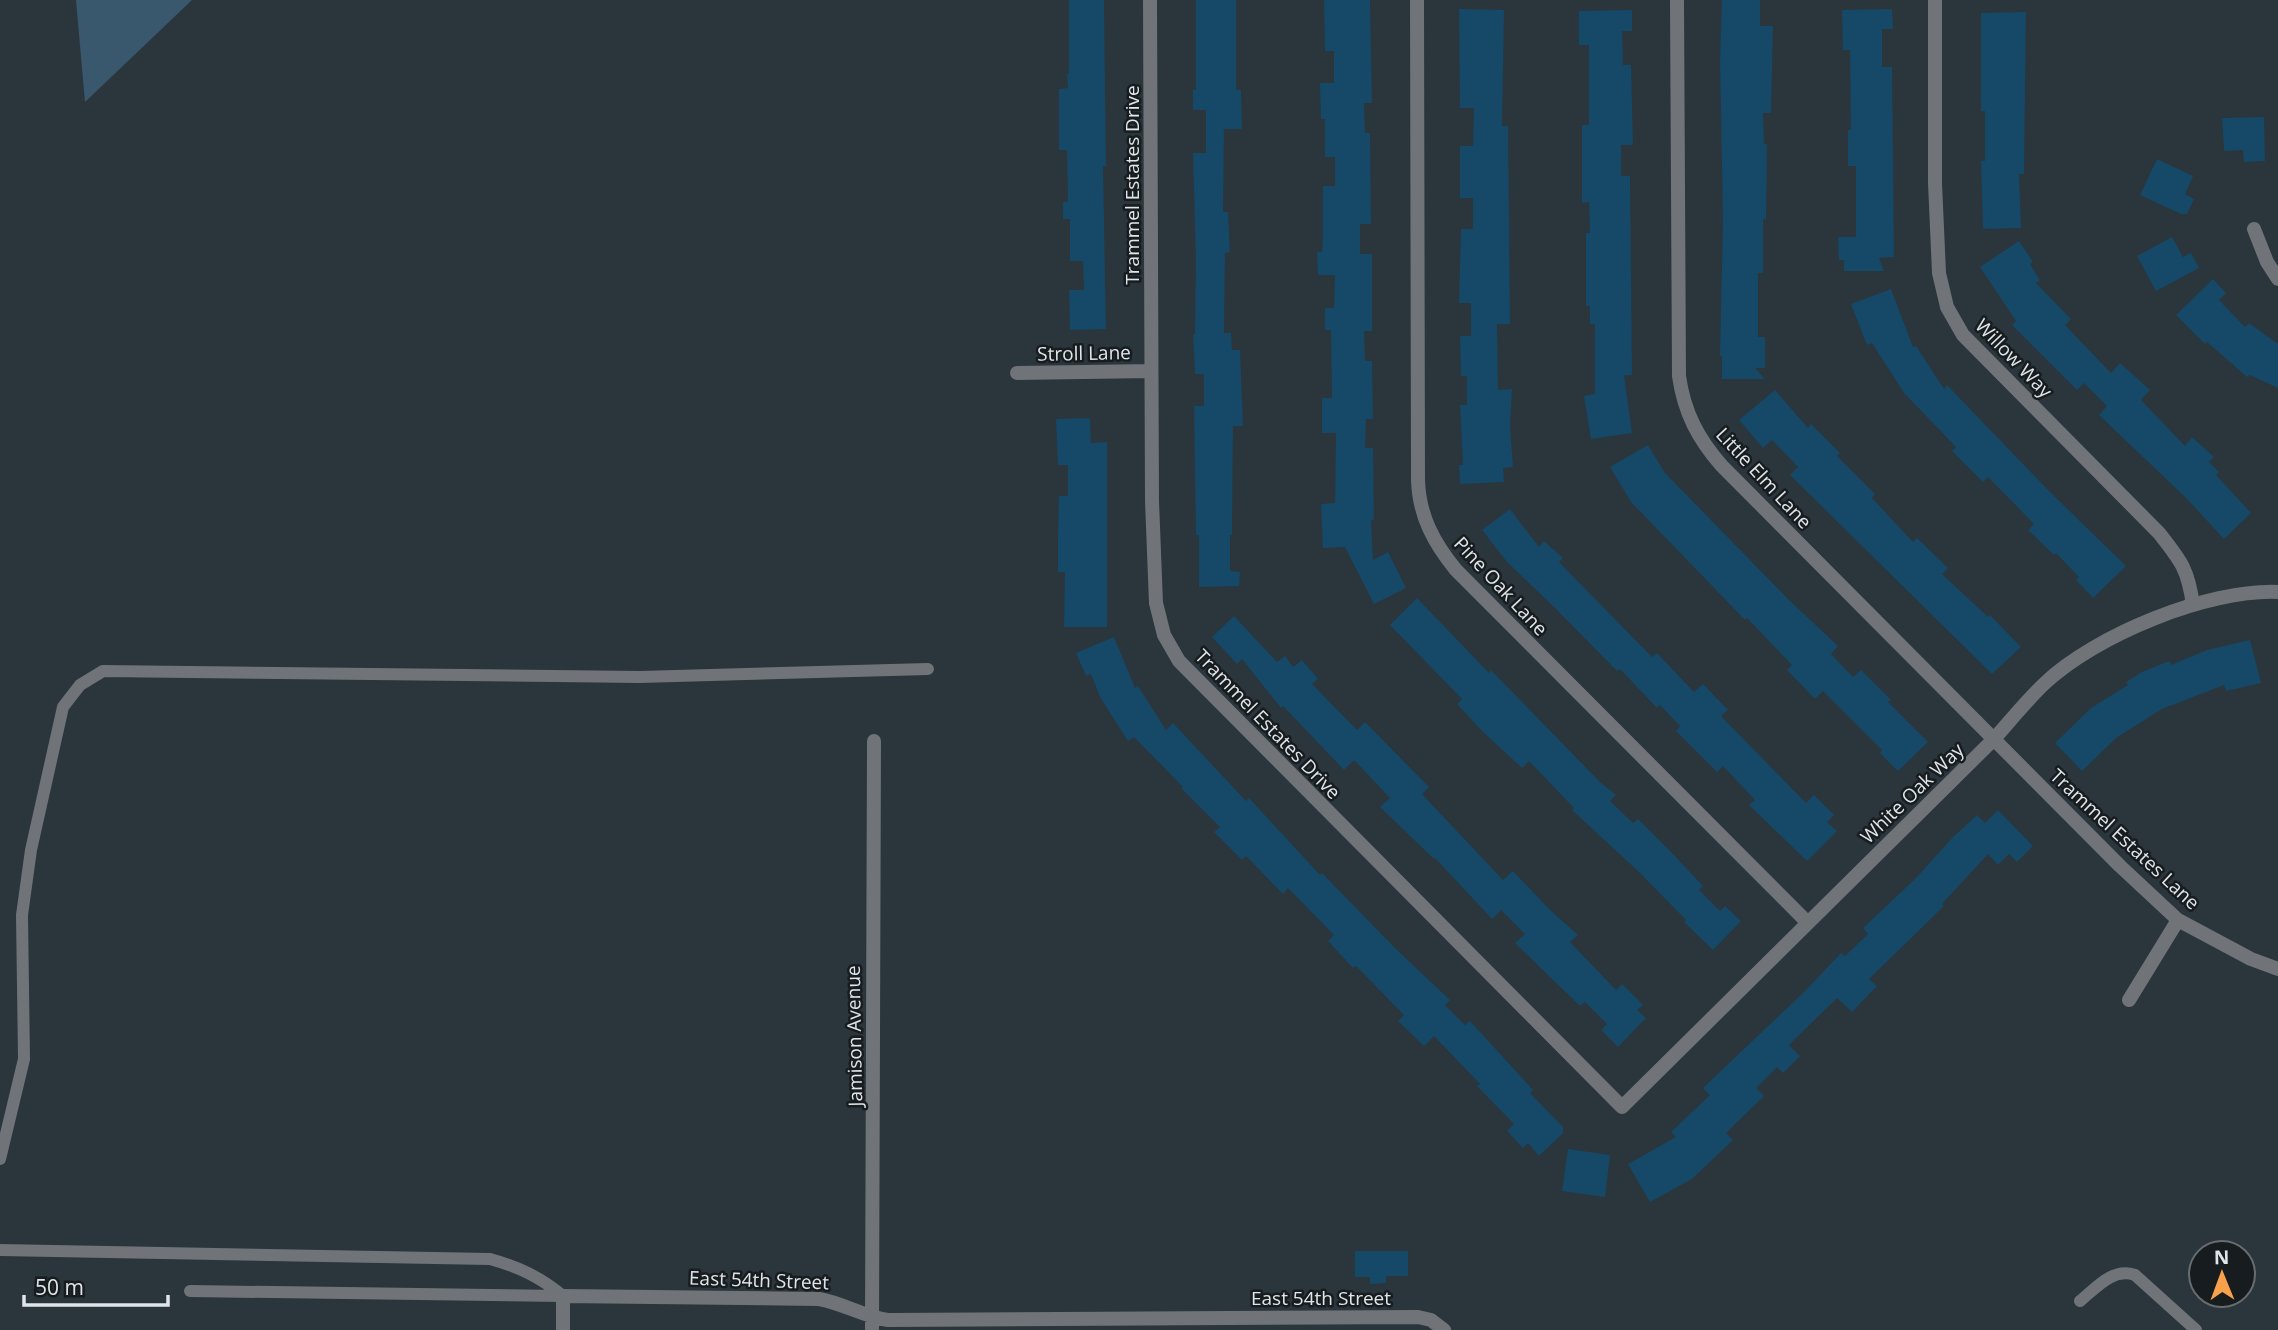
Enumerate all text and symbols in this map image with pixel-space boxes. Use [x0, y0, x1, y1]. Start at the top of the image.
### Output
street label: Trammel Estates Drive [1119, 85, 1145, 285]
street label: Willow Way [1970, 313, 2059, 404]
street label: Stroll Lane [1037, 339, 1131, 367]
street label: Little Elm Lane [1710, 422, 1818, 534]
street label: Pine Oak Lane [1448, 531, 1554, 641]
street label: Trammel Estates Drive [1189, 643, 1347, 805]
street label: White Oak Way [1855, 737, 1970, 849]
street label: Trammel Estates Lane [2045, 763, 2205, 915]
street label: Jamison Avenue [840, 965, 868, 1109]
north arrow [2187, 1239, 2257, 1309]
text: N [2214, 1244, 2230, 1270]
scale bar [24, 1264, 168, 1308]
street label: East 54th Street [689, 1265, 830, 1295]
text: 50 m [35, 1273, 84, 1301]
street label: East 54th Street [1251, 1285, 1391, 1311]

